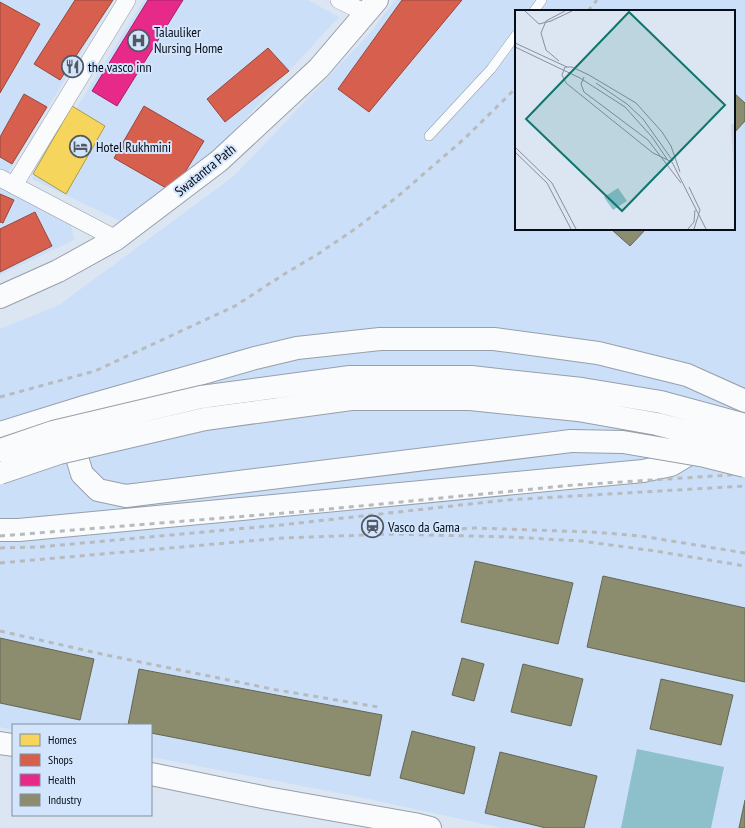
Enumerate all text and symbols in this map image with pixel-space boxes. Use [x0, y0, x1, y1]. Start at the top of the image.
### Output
inset map [515, 10, 735, 230]
place label: Talauliker Nursing Home [154, 23, 223, 57]
hospital icon: Talauliker Nursing Home [125, 27, 151, 53]
restaurant icon: the vasco inn [59, 54, 85, 80]
place label: the vasco inn [88, 58, 152, 76]
hotel icon: Hotel Rukhmini [67, 134, 93, 160]
place label: Hotel Rukhmini [96, 138, 171, 156]
street label: Swatantra Path [171, 140, 239, 200]
station icon: Vasco da Gama [359, 514, 385, 540]
place label: Vasco da Gama [387, 518, 460, 536]
legend [12, 724, 152, 816]
text: Homes [48, 732, 76, 747]
text: Shops [48, 752, 73, 767]
text: Health [48, 772, 76, 787]
text: Industry [48, 792, 82, 807]

